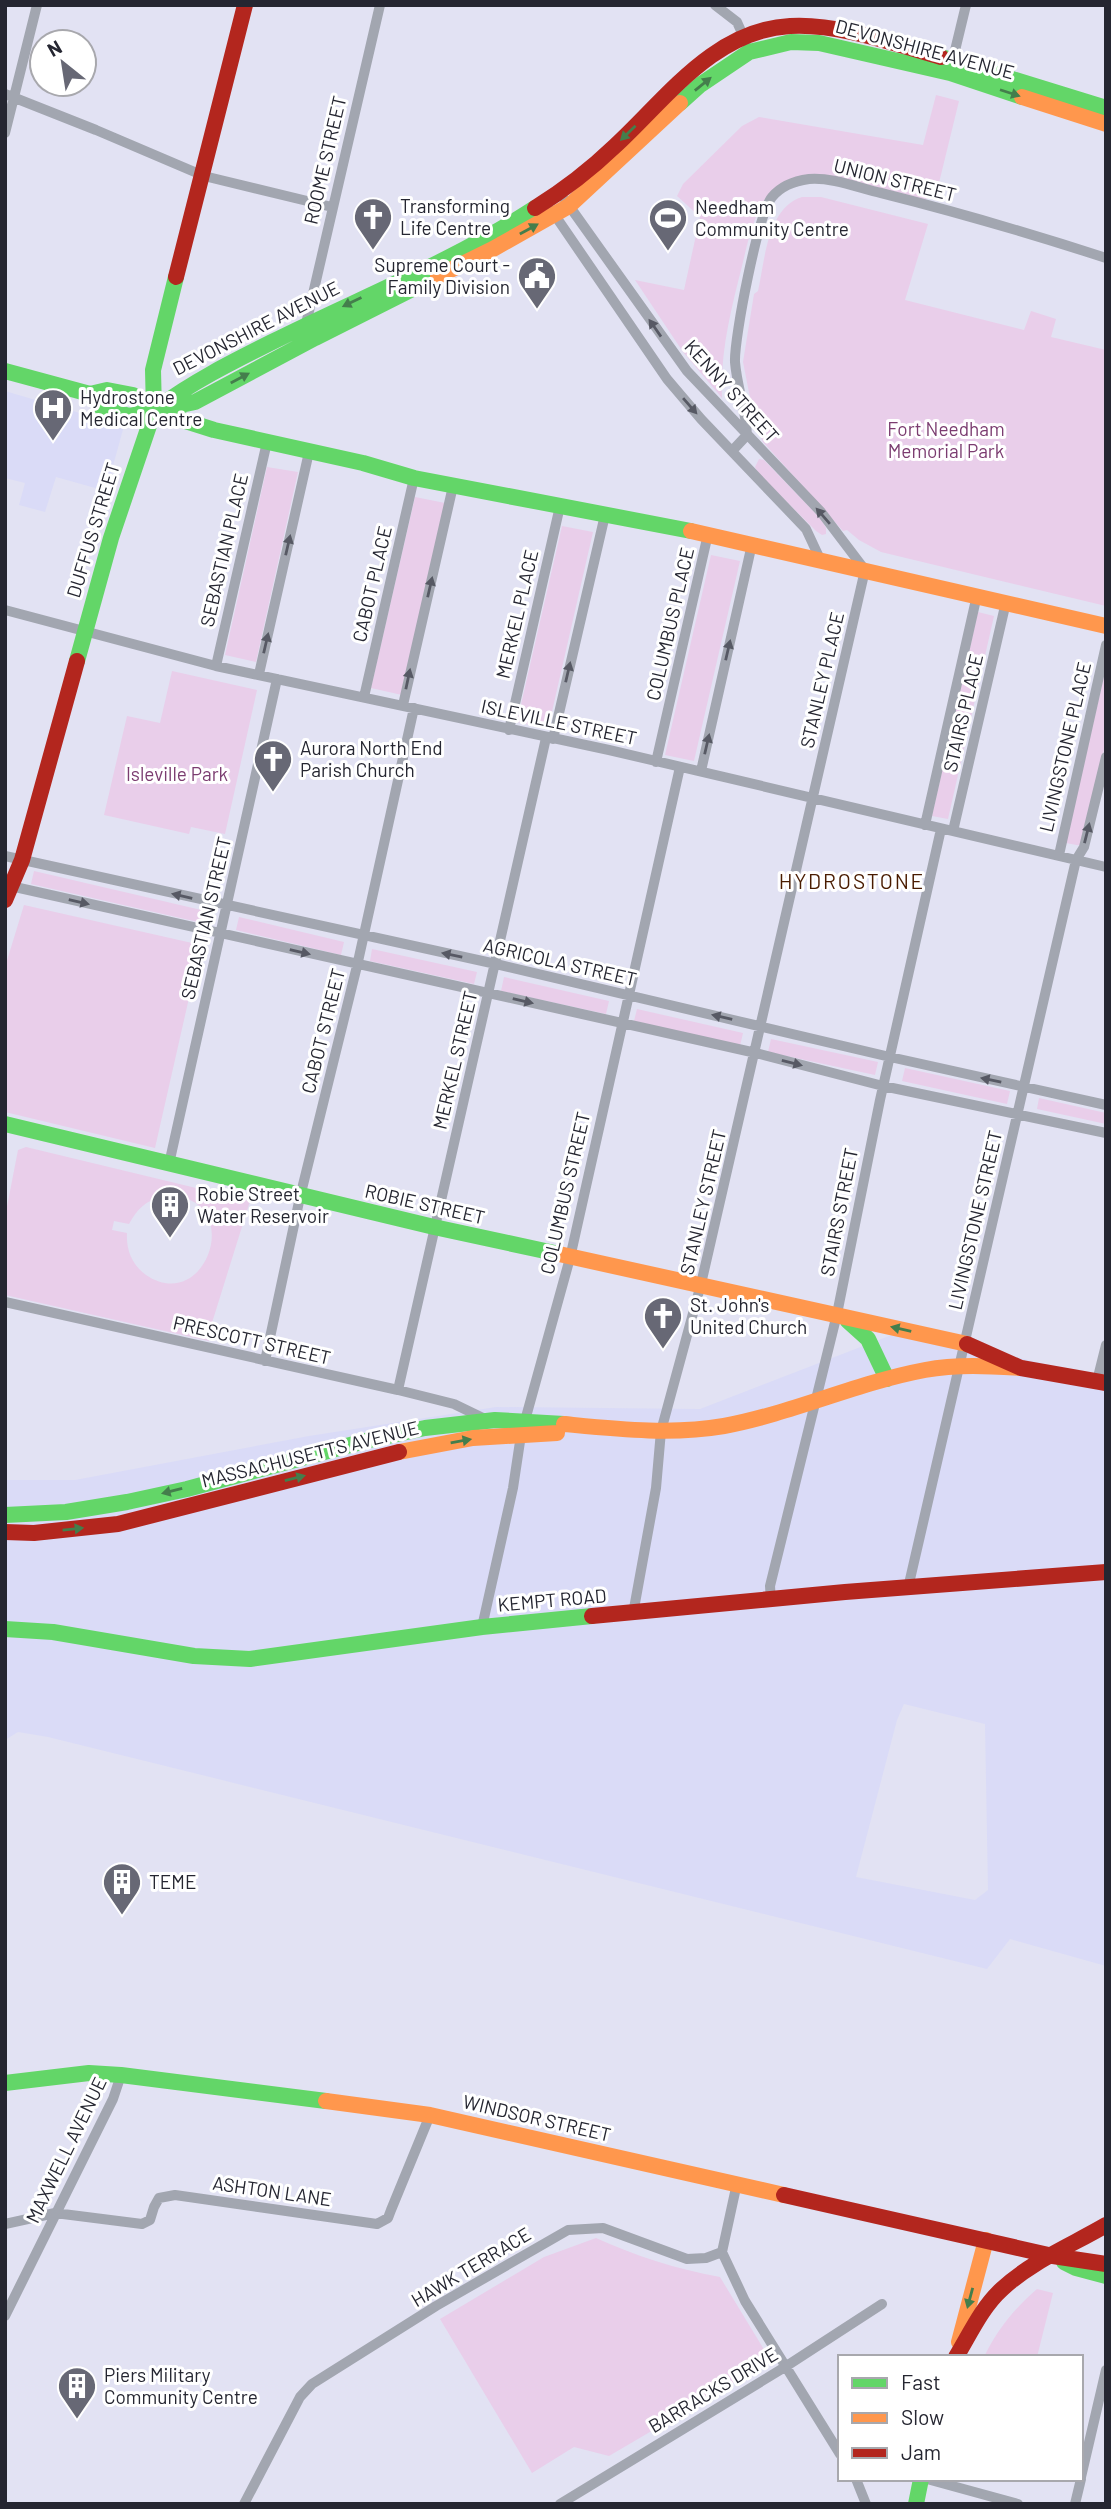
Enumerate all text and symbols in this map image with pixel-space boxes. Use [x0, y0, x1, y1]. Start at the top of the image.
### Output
street label: DEVONSHIRE AVENUE [833, 14, 1017, 83]
north arrow [28, 28, 98, 98]
text: N [43, 35, 65, 61]
one-way arrow [694, 77, 711, 92]
one-way arrow [1000, 88, 1021, 98]
street label: ROOME STREET [299, 93, 350, 226]
one-way arrow [620, 125, 637, 141]
street label: UNION STREET [831, 153, 959, 206]
place label: Transforming Life Centre [400, 194, 510, 239]
place label: Needham Community Centre [695, 195, 849, 240]
church icon: Transforming Life Centre [352, 196, 394, 251]
sports icon: Needham Community Centre [647, 197, 689, 252]
one-way arrow [519, 223, 539, 235]
place label: Supreme Court - Family Division [374, 253, 510, 298]
public building icon: Supreme Court - Family Division [516, 255, 558, 310]
street label: DEVONSHIRE AVENUE [169, 276, 343, 380]
one-way arrow [342, 296, 362, 308]
one-way arrow [648, 319, 662, 337]
street label: KENNY STREET [680, 335, 784, 447]
one-way arrow [230, 372, 249, 384]
place label: Hydrostone Medical Centre [80, 385, 202, 430]
hospital icon: Hydrostone Medical Centre [32, 387, 74, 442]
one-way arrow [682, 398, 697, 415]
park label: Fort Needham Memorial Park [887, 417, 1005, 462]
street label: DUFFUS STREET [61, 460, 124, 600]
street label: SEBASTIAN PLACE [195, 471, 252, 629]
one-way arrow [816, 507, 831, 524]
street label: CABOT PLACE [347, 524, 396, 644]
one-way arrow [283, 534, 294, 556]
street label: COLUMBUS PLACE [641, 545, 698, 703]
street label: MERKEL PLACE [491, 547, 543, 681]
one-way arrow [425, 576, 436, 598]
street label: STANLEY PLACE [795, 610, 848, 750]
one-way arrow [261, 632, 272, 654]
one-way arrow [723, 639, 734, 661]
street label: STAIRS PLACE [938, 652, 987, 774]
street label: LIVINGSTONE PLACE [1034, 660, 1095, 834]
one-way arrow [563, 661, 574, 683]
one-way arrow [403, 668, 414, 690]
street label: ISLEVILLE STREET [479, 694, 639, 749]
one-way arrow [702, 733, 713, 755]
place label: Aurora North End Parish Church [300, 736, 443, 781]
church icon: Aurora North End Parish Church [252, 738, 294, 793]
park label: Isleville Park [126, 762, 228, 785]
one-way arrow [1082, 822, 1093, 844]
street label: SEBASTIAN STREET [176, 834, 235, 1002]
district label: HYDROSTONE [779, 868, 925, 893]
one-way arrow [171, 890, 193, 901]
one-way arrow [68, 896, 90, 907]
street label: AGRICOLA STREET [481, 933, 639, 990]
one-way arrow [290, 947, 312, 958]
one-way arrow [441, 950, 463, 961]
street label: CABOT STREET [296, 966, 349, 1096]
street label: MERKEL STREET [427, 988, 482, 1131]
one-way arrow [512, 996, 534, 1007]
one-way arrow [711, 1011, 733, 1022]
one-way arrow [781, 1058, 803, 1069]
one-way arrow [980, 1074, 1002, 1085]
street label: COLUMBUS STREET [535, 1109, 594, 1276]
street label: STANLEY STREET [675, 1127, 730, 1277]
street label: LIVINGSTONE STREET [943, 1128, 1006, 1312]
street label: STAIRS STREET [815, 1146, 862, 1278]
street label: ROBIE STREET [363, 1179, 487, 1228]
place label: Robie Street Water Reservoir [197, 1182, 329, 1227]
building icon: Robie Street Water Reservoir [149, 1184, 191, 1239]
place label: St. John's United Church [690, 1293, 807, 1338]
church icon: St. John's United Church [642, 1295, 684, 1350]
street label: PRESCOTT STREET [171, 1310, 333, 1369]
one-way arrow [890, 1323, 912, 1334]
street label: MASSACHUSETTS AVENUE [199, 1415, 421, 1492]
one-way arrow [450, 1435, 472, 1446]
one-way arrow [284, 1472, 306, 1483]
one-way arrow [161, 1486, 183, 1497]
one-way arrow [62, 1523, 84, 1534]
street label: KEMPT ROAD [497, 1583, 607, 1616]
building icon: TEME [101, 1861, 143, 1916]
place label: TEME [149, 1870, 196, 1893]
street label: MAXWELL AVENUE [20, 2073, 111, 2226]
street label: WINDSOR STREET [461, 2089, 613, 2146]
street label: ASHTON LANE [211, 2171, 333, 2210]
street label: HAWK TERRACE [407, 2222, 535, 2311]
one-way arrow [965, 2288, 975, 2309]
street label: BARRACKS DRIVE [644, 2342, 782, 2437]
legend [838, 2355, 1083, 2481]
place label: Piers Military Community Centre [104, 2363, 258, 2408]
building icon: Piers Military Community Centre [56, 2365, 98, 2420]
text: Fast [901, 2369, 941, 2394]
text: Slow [901, 2404, 944, 2429]
text: Jam [901, 2439, 941, 2464]

